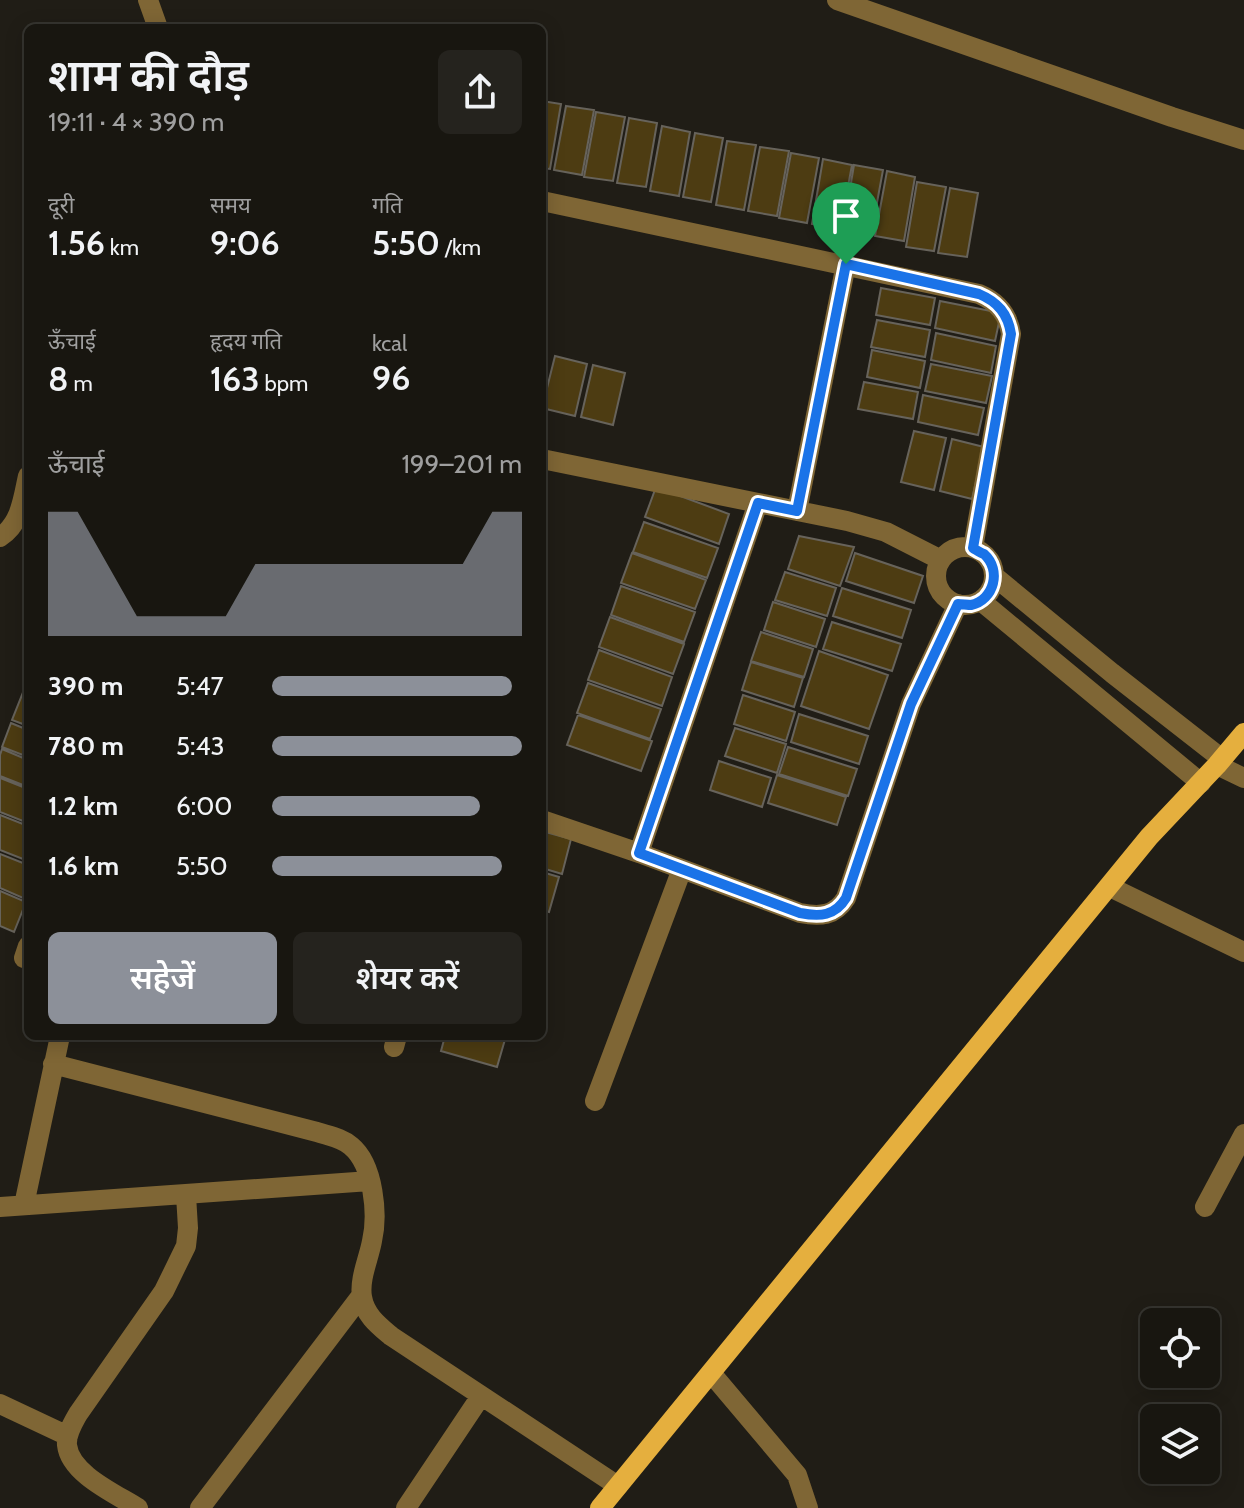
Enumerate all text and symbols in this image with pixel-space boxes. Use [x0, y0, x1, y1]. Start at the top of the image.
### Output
text: शाम की दौड़ [48, 49, 249, 102]
button: share [438, 50, 522, 134]
text: 19:11 · 4 × 390 m [48, 106, 224, 138]
pin [812, 182, 880, 264]
text: दूरी [48, 192, 74, 219]
text: समय [210, 192, 251, 219]
text: गति [372, 192, 403, 219]
icon: arrive [824, 194, 868, 238]
text: 1.56 [48, 222, 105, 264]
text: 9:06 [210, 222, 280, 264]
text: 5:50 [372, 222, 440, 264]
text: km [105, 234, 139, 261]
text: /km [440, 234, 481, 261]
text: ऊँचाई [48, 328, 96, 355]
text: हृदय गति [210, 328, 282, 355]
text: kcal [372, 330, 407, 357]
text: 96 [372, 357, 410, 399]
text: 8 [48, 358, 69, 400]
text: 163 [210, 358, 260, 400]
text: m [69, 370, 93, 397]
text: bpm [260, 370, 308, 397]
text: ऊँचाई [48, 448, 104, 480]
text: 199–201 m [401, 448, 522, 480]
text: 390 m [48, 670, 123, 702]
text: 5:47 [176, 670, 224, 702]
text: 780 m [48, 730, 124, 762]
text: 5:43 [176, 730, 225, 762]
text: 1.2 km [48, 790, 118, 822]
text: 6:00 [176, 790, 232, 822]
text: 1.6 km [48, 850, 119, 882]
text: 5:50 [176, 850, 228, 882]
button: सहेजें [48, 932, 277, 1024]
button: शेयर करें [293, 932, 522, 1024]
map controls [1140, 1308, 1220, 1484]
button: locate [1140, 1308, 1220, 1388]
button: layers [1140, 1404, 1220, 1484]

